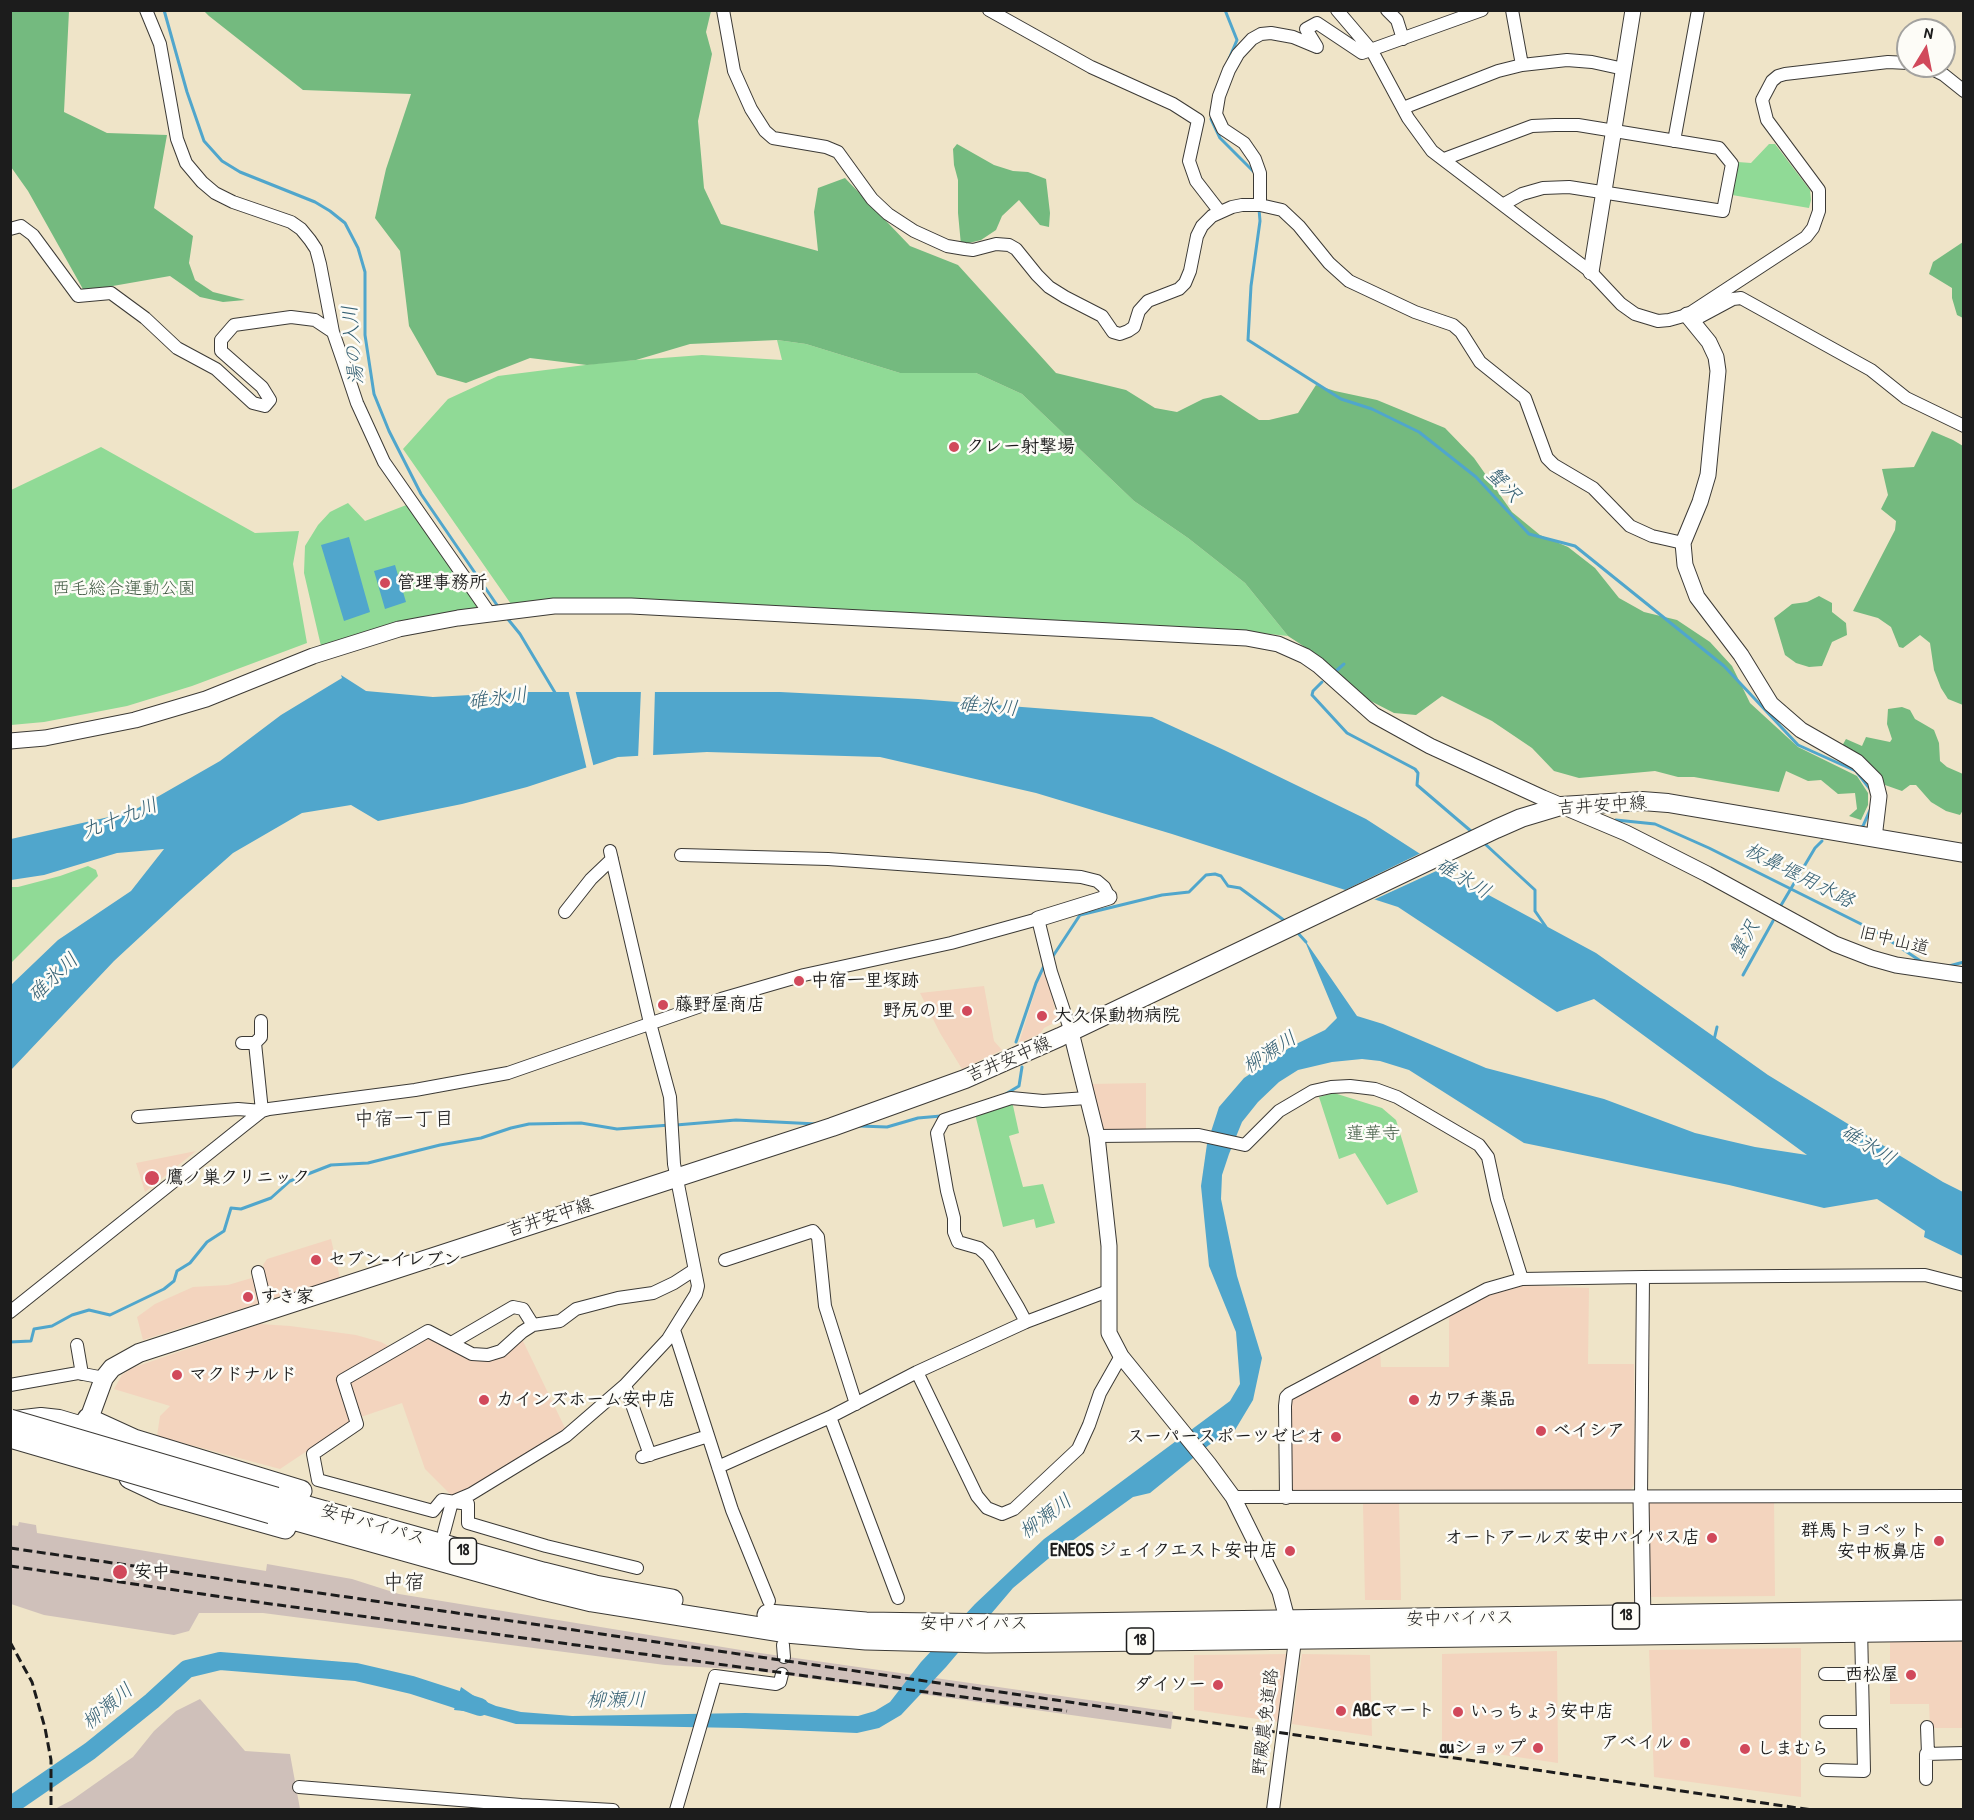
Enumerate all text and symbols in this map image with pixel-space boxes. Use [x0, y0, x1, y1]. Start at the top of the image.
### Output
north arrow [1896, 18, 1956, 78]
text: N [1923, 21, 1935, 44]
water label: 湯の入川 [339, 304, 369, 386]
place label: クレー射撃場 [966, 436, 1075, 458]
marker: クレー射撃場 [947, 440, 961, 454]
water label: 蟹沢 [1480, 462, 1526, 508]
place label: 管理事務所 [397, 572, 487, 594]
marker: 管理事務所 [378, 576, 392, 590]
park label: 西毛総合運動公園 [52, 578, 196, 600]
water label: 碓氷川 [467, 683, 529, 715]
water label: 碓氷川 [957, 692, 1019, 722]
street label: 吉井安中線 [1556, 792, 1648, 820]
water label: 九十九川 [78, 793, 162, 845]
water label: 板鼻堰用水路 [1740, 838, 1858, 914]
water label: 碓氷川 [1431, 853, 1495, 905]
water label: 蟹沢 [1725, 917, 1765, 963]
street label: 旧中山道 [1856, 922, 1932, 960]
water label: 碓氷川 [24, 949, 84, 1007]
place label: 中宿一里塚跡 [811, 970, 919, 992]
marker: 中宿一里塚跡 [792, 974, 806, 988]
place label: 藤野屋商店 [675, 994, 765, 1016]
marker: 藤野屋商店 [656, 998, 670, 1012]
place label: 野尻の里 [883, 1000, 955, 1022]
marker: 野尻の里 [960, 1004, 974, 1018]
place label: 大久保動物病院 [1054, 1005, 1180, 1027]
marker: 大久保動物病院 [1035, 1009, 1049, 1023]
water label: 柳瀬川 [1238, 1027, 1302, 1079]
street label: 吉井安中線 [963, 1032, 1055, 1088]
district label: 中宿一丁目 [354, 1108, 454, 1132]
water label: 碓氷川 [1836, 1120, 1900, 1172]
park label: 蓮華寺 [1346, 1123, 1400, 1145]
place label: 鷹ノ巣クリニック [166, 1167, 310, 1189]
marker: 鷹ノ巣クリニック [143, 1169, 161, 1187]
street label: 吉井安中線 [504, 1194, 596, 1242]
place label: セブン-イレブン [328, 1249, 461, 1271]
marker: セブン-イレブン [309, 1253, 323, 1267]
place label: すき家 [260, 1286, 314, 1308]
marker: すき家 [241, 1290, 255, 1304]
place label: マクドナルド [189, 1364, 297, 1386]
marker: マクドナルド [170, 1368, 184, 1382]
place label: カインズホーム安中店 [496, 1389, 676, 1411]
place label: カワチ薬品 [1426, 1389, 1516, 1411]
marker: カインズホーム安中店 [477, 1393, 491, 1407]
marker: カワチ薬品 [1407, 1393, 1421, 1407]
place label: ベイシア [1553, 1420, 1625, 1442]
marker: ベイシア [1534, 1424, 1548, 1438]
place label: スーパースポーツゼビオ [1127, 1426, 1324, 1448]
marker: スーパースポーツゼビオ [1329, 1430, 1343, 1444]
water label: 柳瀬川 [1015, 1489, 1077, 1545]
street label: 安中バイパス [318, 1500, 428, 1550]
place label: 群馬トヨペット 安中板鼻店 [1801, 1520, 1927, 1562]
place label: オートアールズ 安中バイパス店 [1445, 1527, 1700, 1549]
marker: オートアールズ 安中バイパス店 [1705, 1531, 1719, 1545]
marker: 群馬トヨペット 安中板鼻店 [1932, 1534, 1946, 1548]
road number: 18 [450, 1538, 476, 1564]
place label: ENEOS ジェイクエスト安中店 [1050, 1540, 1278, 1562]
marker: ENEOS ジェイクエスト安中店 [1283, 1544, 1297, 1558]
place label: 安中 [134, 1561, 170, 1583]
marker: 安中 [111, 1563, 129, 1581]
district label: 中宿 [383, 1570, 425, 1596]
road number: 18 [1612, 1603, 1640, 1629]
street label: 安中バイパス [1406, 1607, 1514, 1631]
street label: 安中バイパス [920, 1613, 1028, 1635]
road number: 18 [1126, 1628, 1154, 1654]
place label: 西松屋 [1845, 1664, 1899, 1686]
street label: 野殿農免道路 [1249, 1667, 1283, 1777]
marker: 西松屋 [1904, 1668, 1918, 1682]
place label: ダイソー [1134, 1674, 1206, 1696]
marker: ダイソー [1211, 1678, 1225, 1692]
water label: 柳瀬川 [77, 1679, 139, 1735]
water label: 柳瀬川 [586, 1689, 646, 1713]
place label: ABCマート [1353, 1700, 1435, 1722]
place label: いっちょう安中店 [1470, 1701, 1614, 1723]
marker: ABCマート [1334, 1704, 1348, 1718]
marker: いっちょう安中店 [1451, 1705, 1465, 1719]
place label: アベイル [1601, 1732, 1673, 1754]
marker: アベイル [1678, 1736, 1692, 1750]
place label: auショップ [1440, 1737, 1526, 1759]
place label: しまむら [1757, 1738, 1829, 1760]
marker: auショップ [1531, 1741, 1545, 1755]
marker: しまむら [1738, 1742, 1752, 1756]

